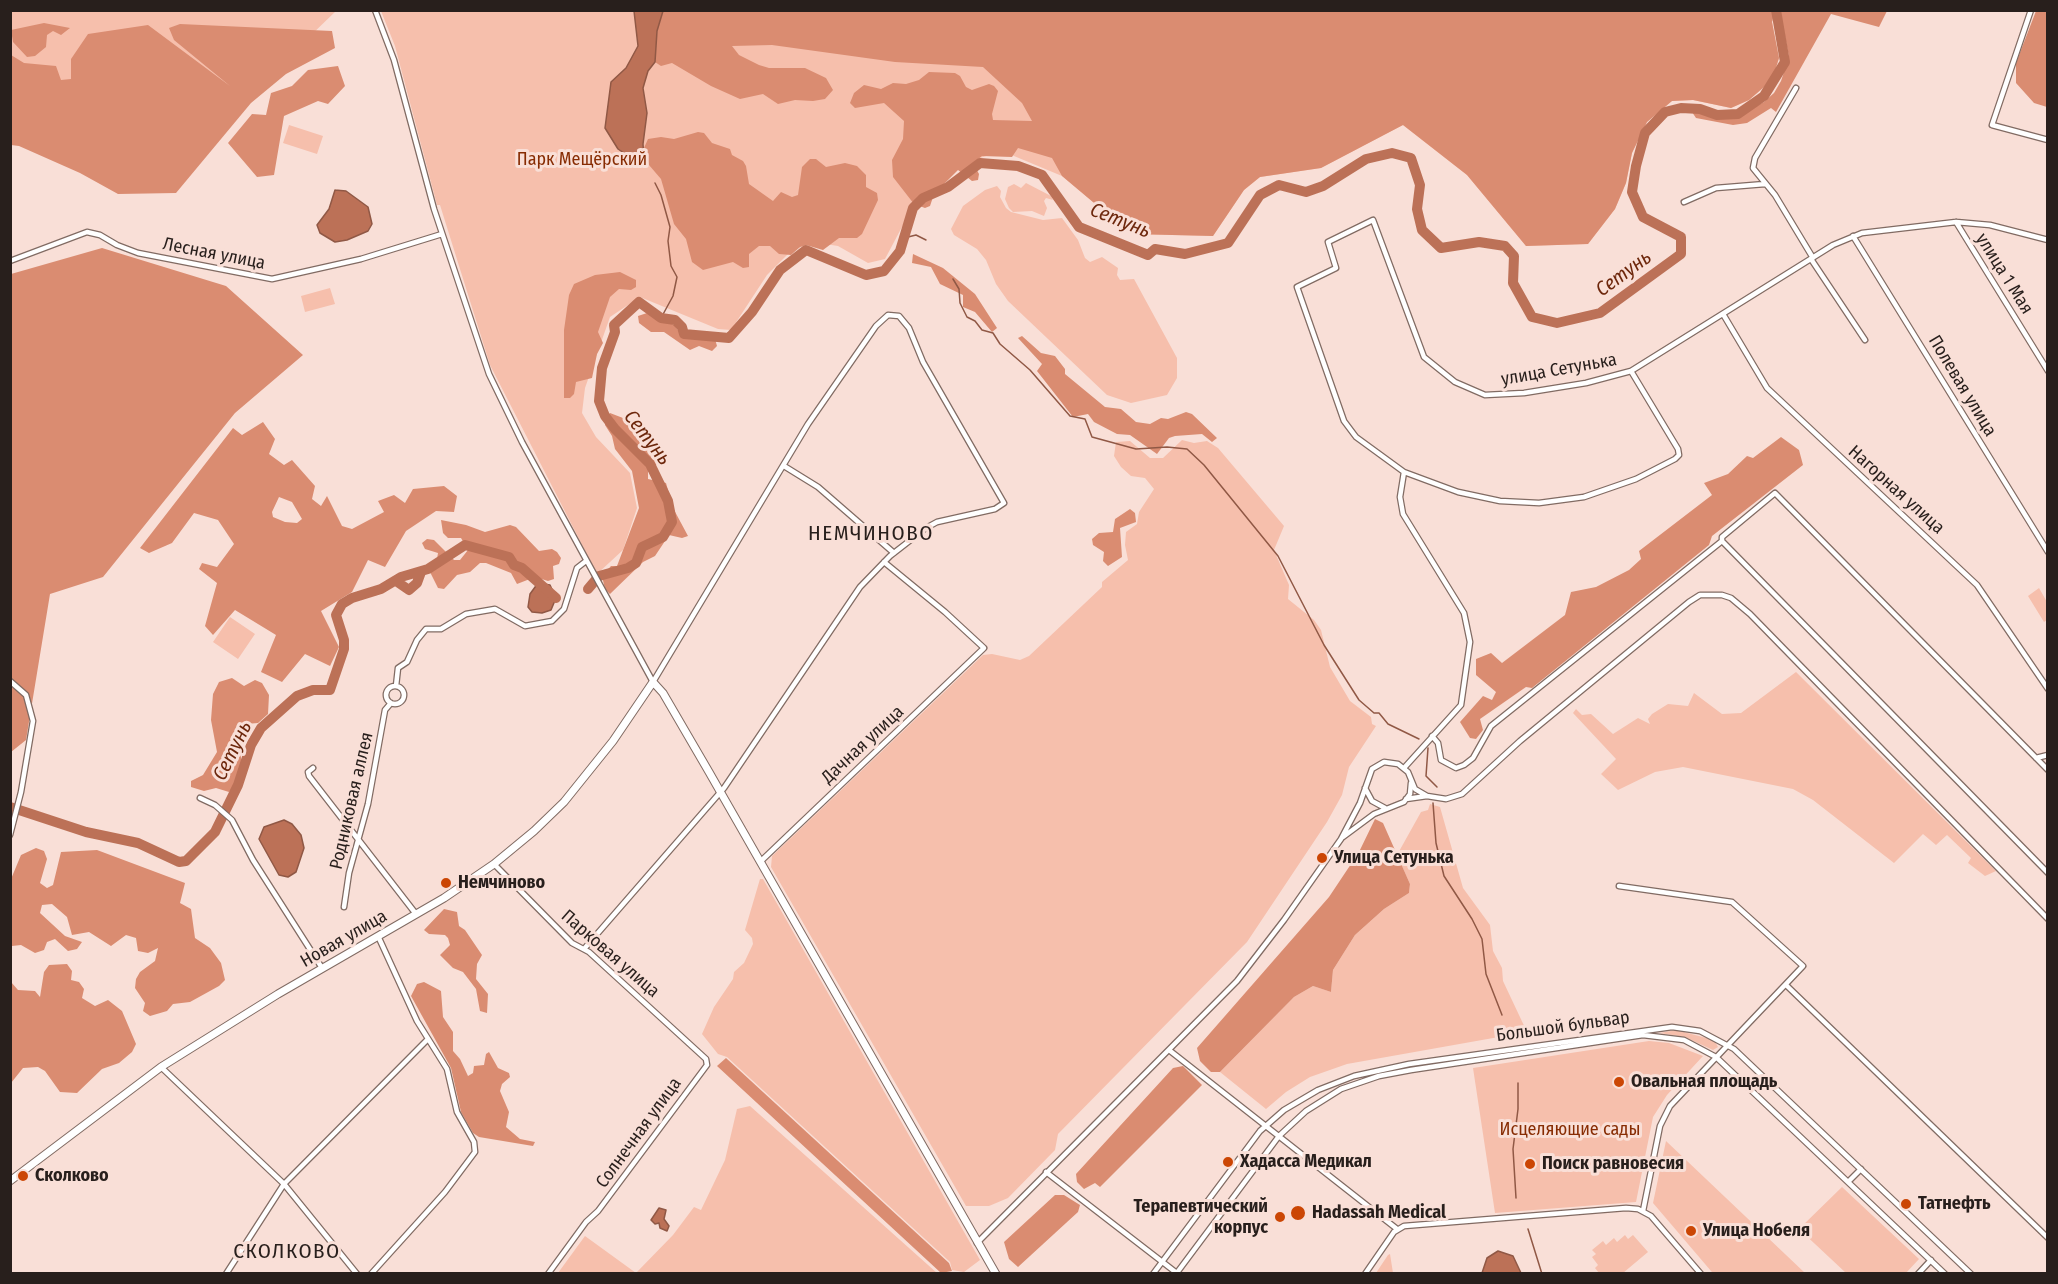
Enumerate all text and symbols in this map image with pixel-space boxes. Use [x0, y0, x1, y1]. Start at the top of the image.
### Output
park label: Парк Мещёрский [517, 149, 647, 171]
water label: Сетунь [1086, 198, 1154, 244]
street label: улица 1 Мая [1971, 230, 2037, 318]
street label: Лесная улица [161, 233, 267, 275]
water label: Сетунь [1591, 246, 1657, 302]
street label: Полевая улица [1923, 331, 2001, 441]
street label: улица Сетунька [1500, 349, 1618, 391]
water label: Сетунь [618, 406, 676, 470]
street label: Нагорная улица [1843, 441, 1949, 539]
district label: НЕМЧИНОВО [808, 521, 934, 547]
street label: Дачная улица [817, 702, 909, 788]
water label: Сетунь [208, 717, 258, 785]
street label: Родниковая аллея [326, 730, 378, 872]
place label: Улица Сетунька [1334, 847, 1454, 869]
marker: Улица Сетунька [1315, 851, 1329, 865]
place label: Немчиново [458, 872, 545, 894]
marker: Немчиново [439, 876, 453, 890]
street label: Новая улица [297, 906, 391, 972]
street label: Парковая улица [557, 906, 663, 1002]
street label: Большой бульвар [1495, 1007, 1631, 1047]
place label: Овальная площадь [1631, 1071, 1777, 1093]
street label: Солнечная улица [592, 1074, 686, 1192]
marker: Овальная площадь [1612, 1075, 1626, 1089]
park label: Исцеляющие сады [1500, 1119, 1640, 1141]
place label: Хадасса Медикал [1240, 1151, 1372, 1173]
place label: Поиск равновесия [1542, 1153, 1684, 1175]
marker: Хадасса Медикал [1221, 1155, 1235, 1169]
marker: Поиск равновесия [1523, 1157, 1537, 1171]
place label: Сколково [35, 1165, 109, 1187]
marker: Сколково [16, 1169, 30, 1183]
place label: Татнефть [1918, 1193, 1991, 1215]
place label: Терапевтический корпус [1133, 1196, 1268, 1238]
marker: Татнефть [1899, 1197, 1913, 1211]
place label: Hadassah Medical [1312, 1202, 1446, 1224]
marker: Hadassah Medical [1289, 1204, 1307, 1222]
marker: Терапевтический корпус [1273, 1210, 1287, 1224]
place label: Улица Нобеля [1703, 1220, 1810, 1242]
marker: Улица Нобеля [1684, 1224, 1698, 1238]
district label: СКОЛКОВО [233, 1239, 341, 1265]

